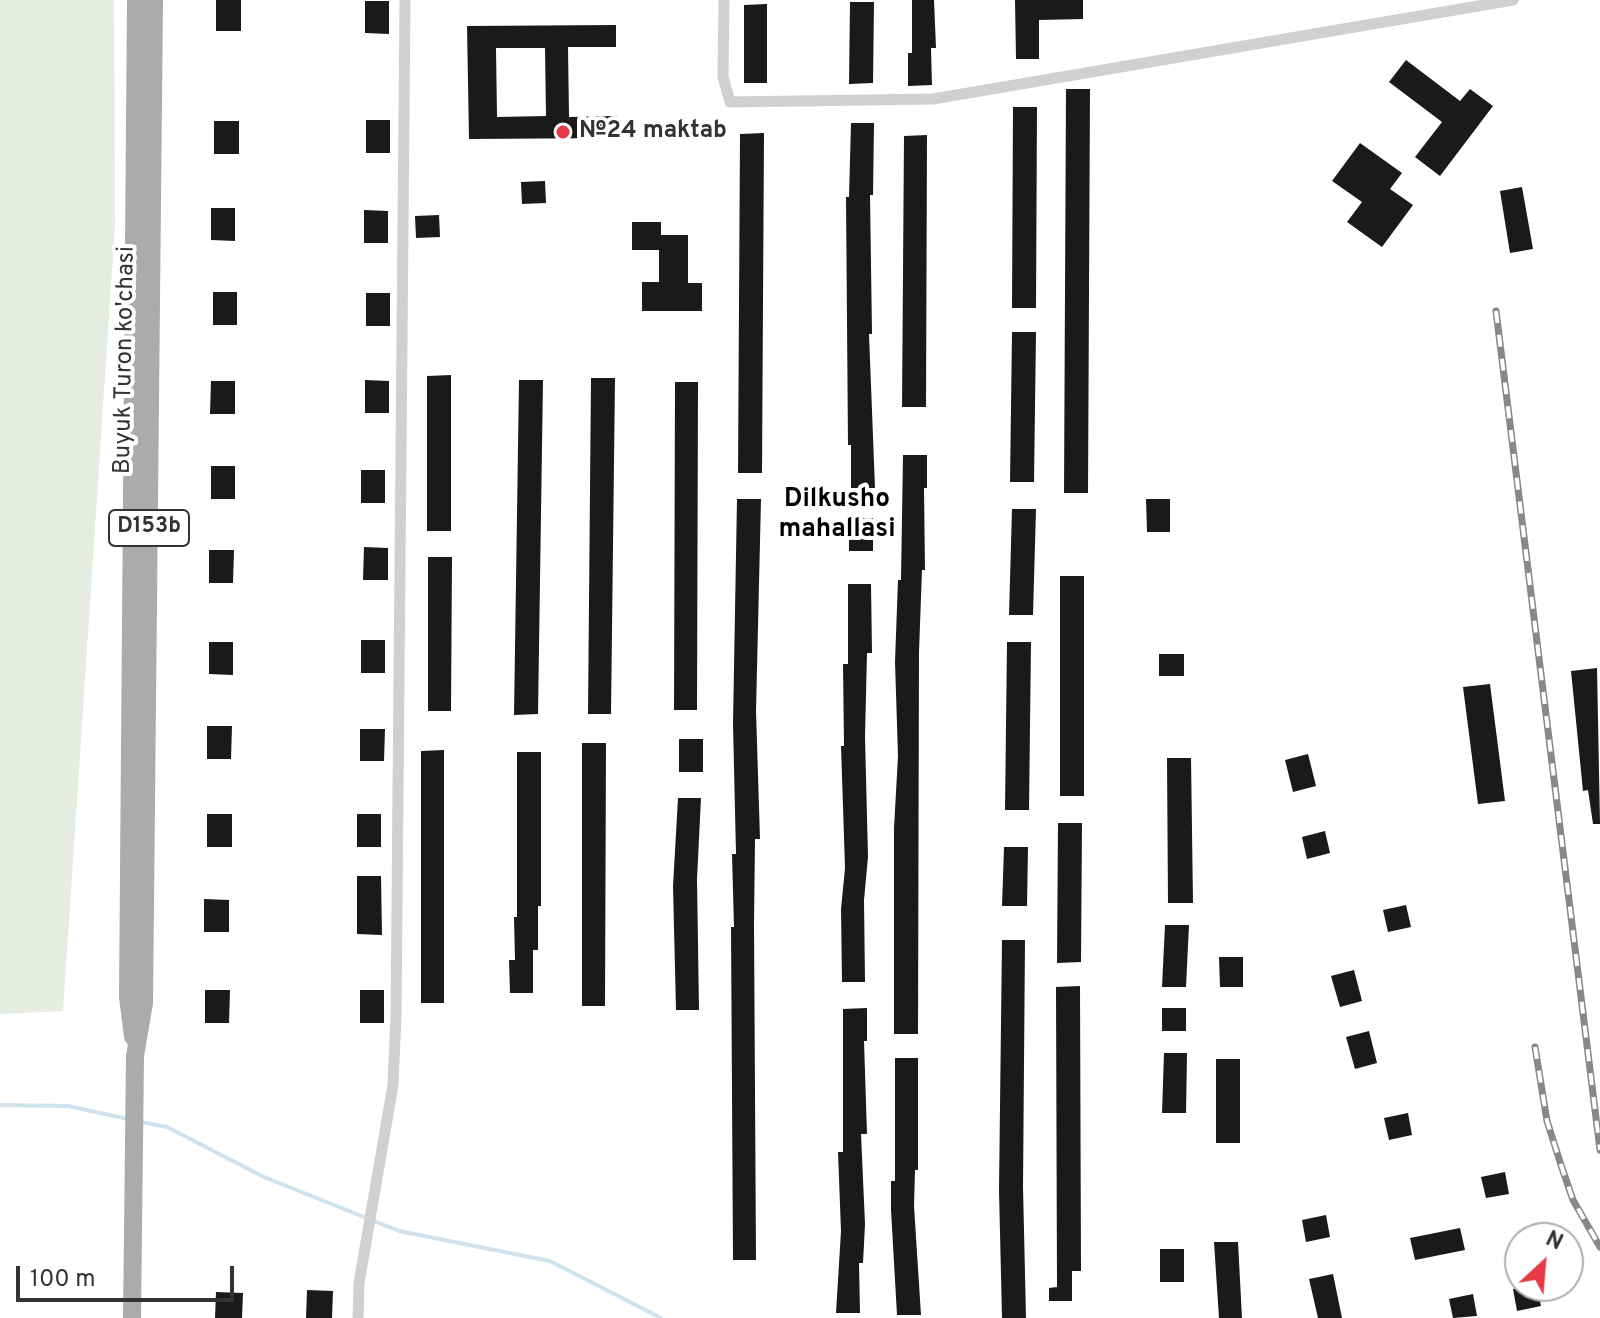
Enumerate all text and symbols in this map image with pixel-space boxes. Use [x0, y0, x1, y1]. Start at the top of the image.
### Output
place label: №24 maktab [579, 118, 727, 146]
marker: №24 maktab [554, 123, 572, 141]
street label: Buyuk Turon ko'chasi [110, 246, 142, 474]
district label: Dilkusho mahallasi [779, 485, 895, 546]
road number: D153b [109, 510, 189, 546]
north arrow [1504, 1222, 1584, 1302]
text: N [1541, 1226, 1567, 1257]
scale bar [20, 1250, 238, 1300]
text: 100 m [30, 1265, 96, 1295]

